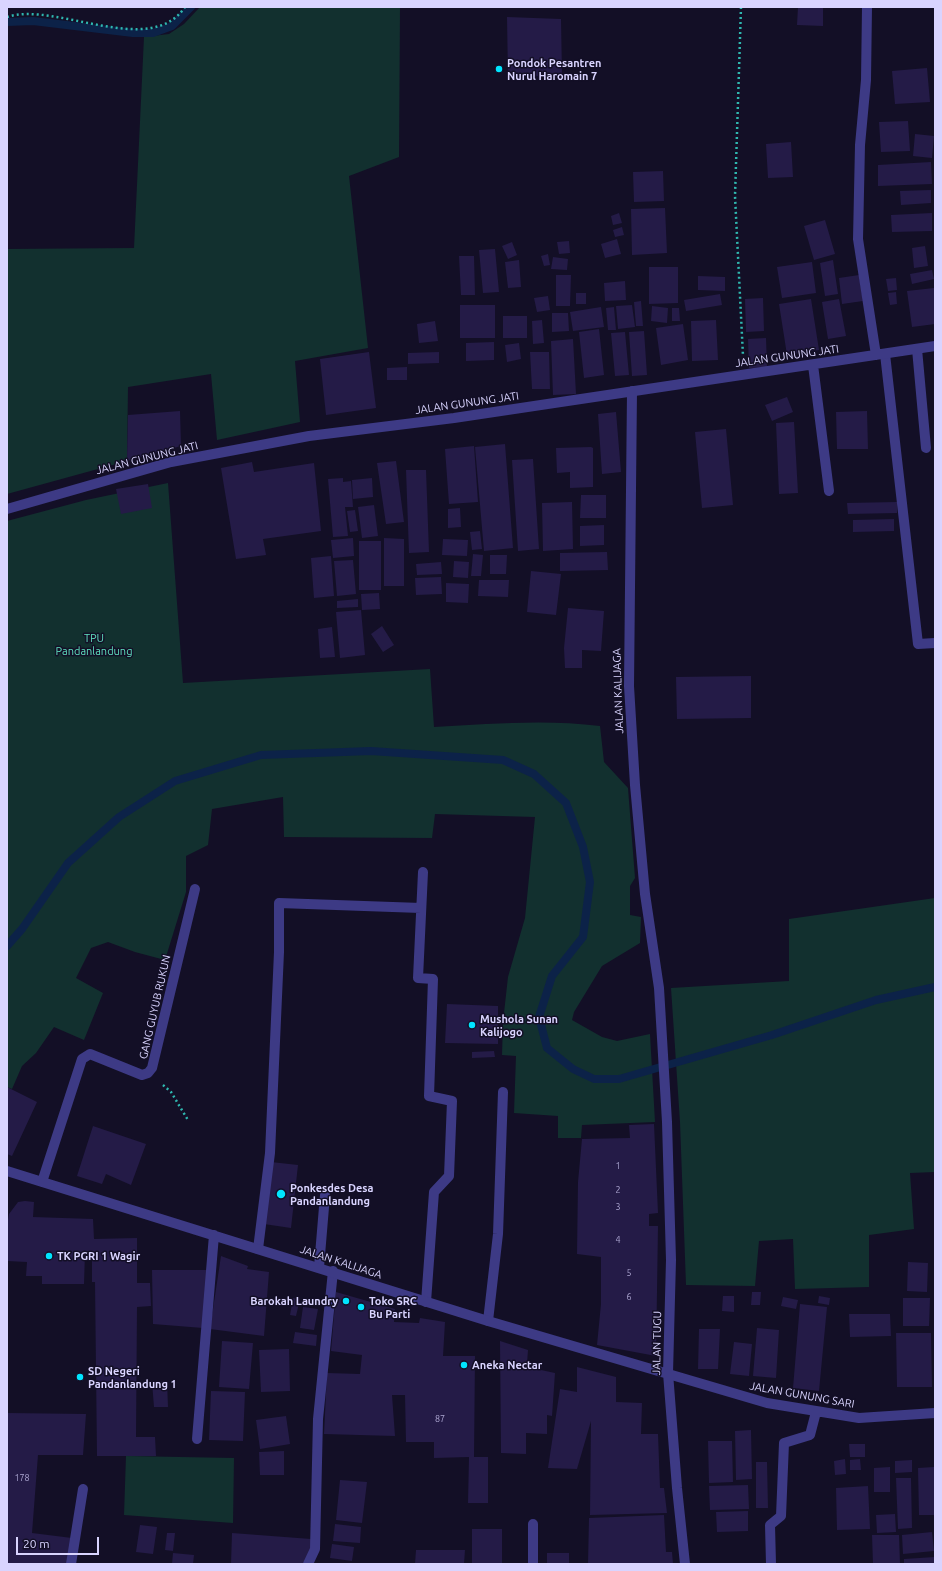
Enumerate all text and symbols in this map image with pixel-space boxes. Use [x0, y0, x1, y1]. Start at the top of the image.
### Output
place label: Pondok Pesantren Nurul Haromain 7 [507, 56, 602, 82]
marker: Pondok Pesantren Nurul Haromain 7 [494, 64, 504, 74]
street label: JALAN GUNUNG JATI [734, 342, 840, 370]
street label: JALAN GUNUNG JATI [414, 389, 520, 417]
street label: JALAN GUNUNG JATI [95, 439, 199, 477]
park label: TPU Pandanlandung [56, 631, 132, 657]
street label: JALAN KALIJAGA [610, 648, 626, 734]
street label: GANG GUYUB RUKUN [137, 954, 173, 1060]
place label: Mushola Sunan Kalijogo [480, 1012, 558, 1038]
marker: Mushola Sunan Kalijogo [467, 1020, 477, 1030]
house number: 1 [615, 1161, 621, 1171]
place label: Ponkesdes Desa Pandanlandung [290, 1181, 373, 1207]
house number: 2 [615, 1185, 621, 1195]
marker: Ponkesdes Desa Pandanlandung [275, 1188, 287, 1200]
house number: 3 [615, 1202, 621, 1212]
house number: 4 [615, 1235, 621, 1245]
street label: JALAN KALIJAGA [298, 1243, 384, 1281]
place label: TK PGRI 1 Wagir [57, 1249, 140, 1263]
marker: TK PGRI 1 Wagir [44, 1251, 54, 1261]
house number: 5 [626, 1268, 632, 1278]
house number: 6 [626, 1292, 632, 1302]
place label: Barokah Laundry [250, 1294, 338, 1308]
place label: Toko SRC Bu Parti [369, 1294, 417, 1320]
marker: Barokah Laundry [341, 1296, 351, 1306]
marker: Toko SRC Bu Parti [356, 1302, 366, 1312]
street label: JALAN TUGU [650, 1311, 664, 1375]
place label: Aneka Nectar [472, 1358, 542, 1372]
marker: Aneka Nectar [459, 1360, 469, 1370]
place label: SD Negeri Pandanlandung 1 [88, 1364, 177, 1390]
marker: SD Negeri Pandanlandung 1 [75, 1372, 85, 1382]
street label: JALAN GUNUNG SARI [748, 1379, 856, 1411]
house number: 87 [435, 1414, 445, 1424]
house number: 178 [14, 1473, 30, 1483]
scale bar [18, 1529, 101, 1555]
text: 20 m [23, 1537, 50, 1550]

